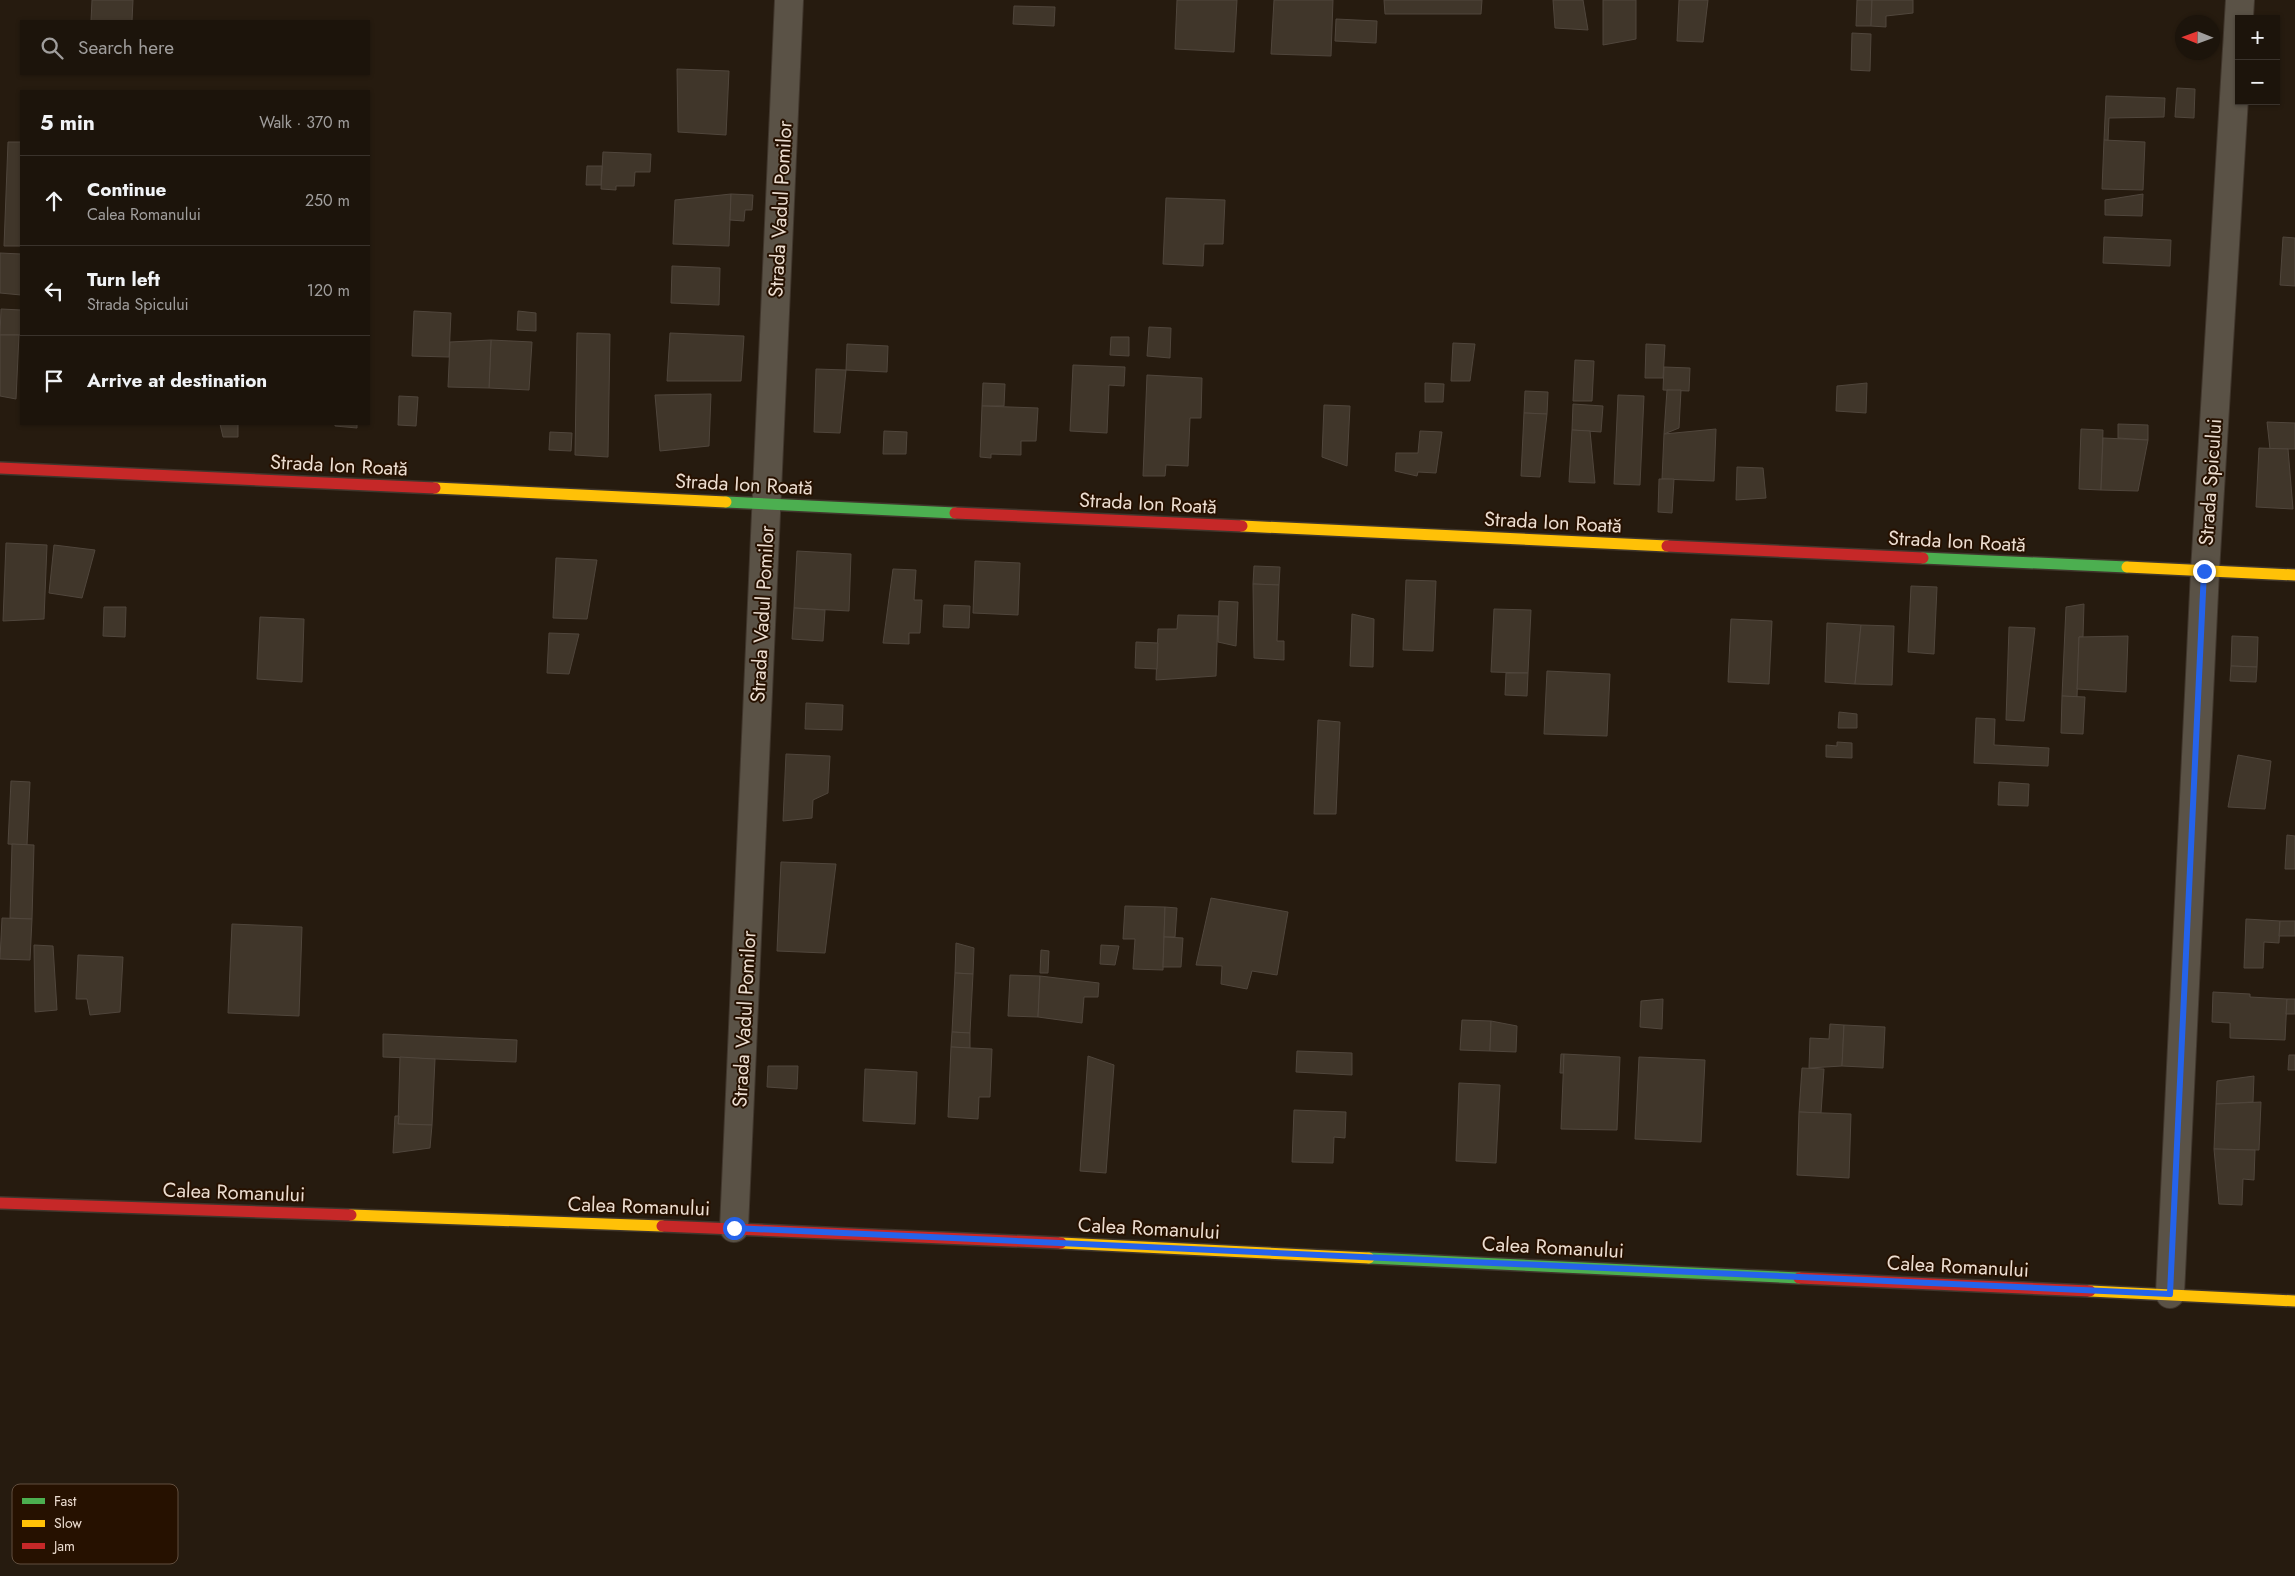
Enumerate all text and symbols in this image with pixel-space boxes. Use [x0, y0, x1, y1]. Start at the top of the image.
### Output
north arrow [2175, 15, 2220, 60]
map controls [2235, 15, 2280, 105]
button: + [2235, 15, 2280, 60]
search box [20, 20, 370, 75]
icon: search [38, 34, 66, 62]
text: Search here [78, 34, 174, 61]
button: − [2235, 60, 2280, 105]
text: 5 min [40, 108, 95, 138]
text: Walk · 370 m [259, 111, 350, 134]
street label: Strada Vadul Pomilor [761, 120, 800, 298]
text: Continue [87, 176, 166, 203]
icon: ahead [40, 187, 68, 215]
text: 250 m [305, 189, 350, 212]
text: Calea Romanului [87, 203, 201, 226]
text: Turn left [87, 266, 160, 293]
icon: left [40, 277, 68, 305]
text: 120 m [307, 279, 350, 302]
text: Strada Spicului [87, 293, 189, 316]
icon: arrive [40, 367, 68, 395]
text: Arrive at destination [87, 367, 267, 394]
street label: Strada Spicului [2192, 418, 2229, 546]
street label: Strada Ion Roată [269, 447, 409, 484]
street label: Strada Ion Roată [674, 466, 814, 503]
street label: Strada Ion Roată [1078, 485, 1218, 522]
street label: Strada Ion Roată [1483, 504, 1623, 541]
street label: Strada Ion Roată [1887, 523, 2027, 560]
street label: Strada Vadul Pomilor [743, 525, 782, 703]
route end [2193, 560, 2216, 583]
street label: Strada Vadul Pomilor [725, 930, 764, 1108]
street label: Calea Romanului [162, 1176, 306, 1209]
street label: Calea Romanului [567, 1190, 711, 1223]
street label: Calea Romanului [1077, 1210, 1221, 1247]
route start [723, 1217, 746, 1240]
street label: Calea Romanului [1481, 1229, 1625, 1266]
street label: Calea Romanului [1886, 1248, 2030, 1285]
legend [12, 1484, 178, 1564]
text: Fast [54, 1491, 77, 1511]
text: Slow [54, 1513, 82, 1533]
text: Jam [52, 1536, 75, 1556]

